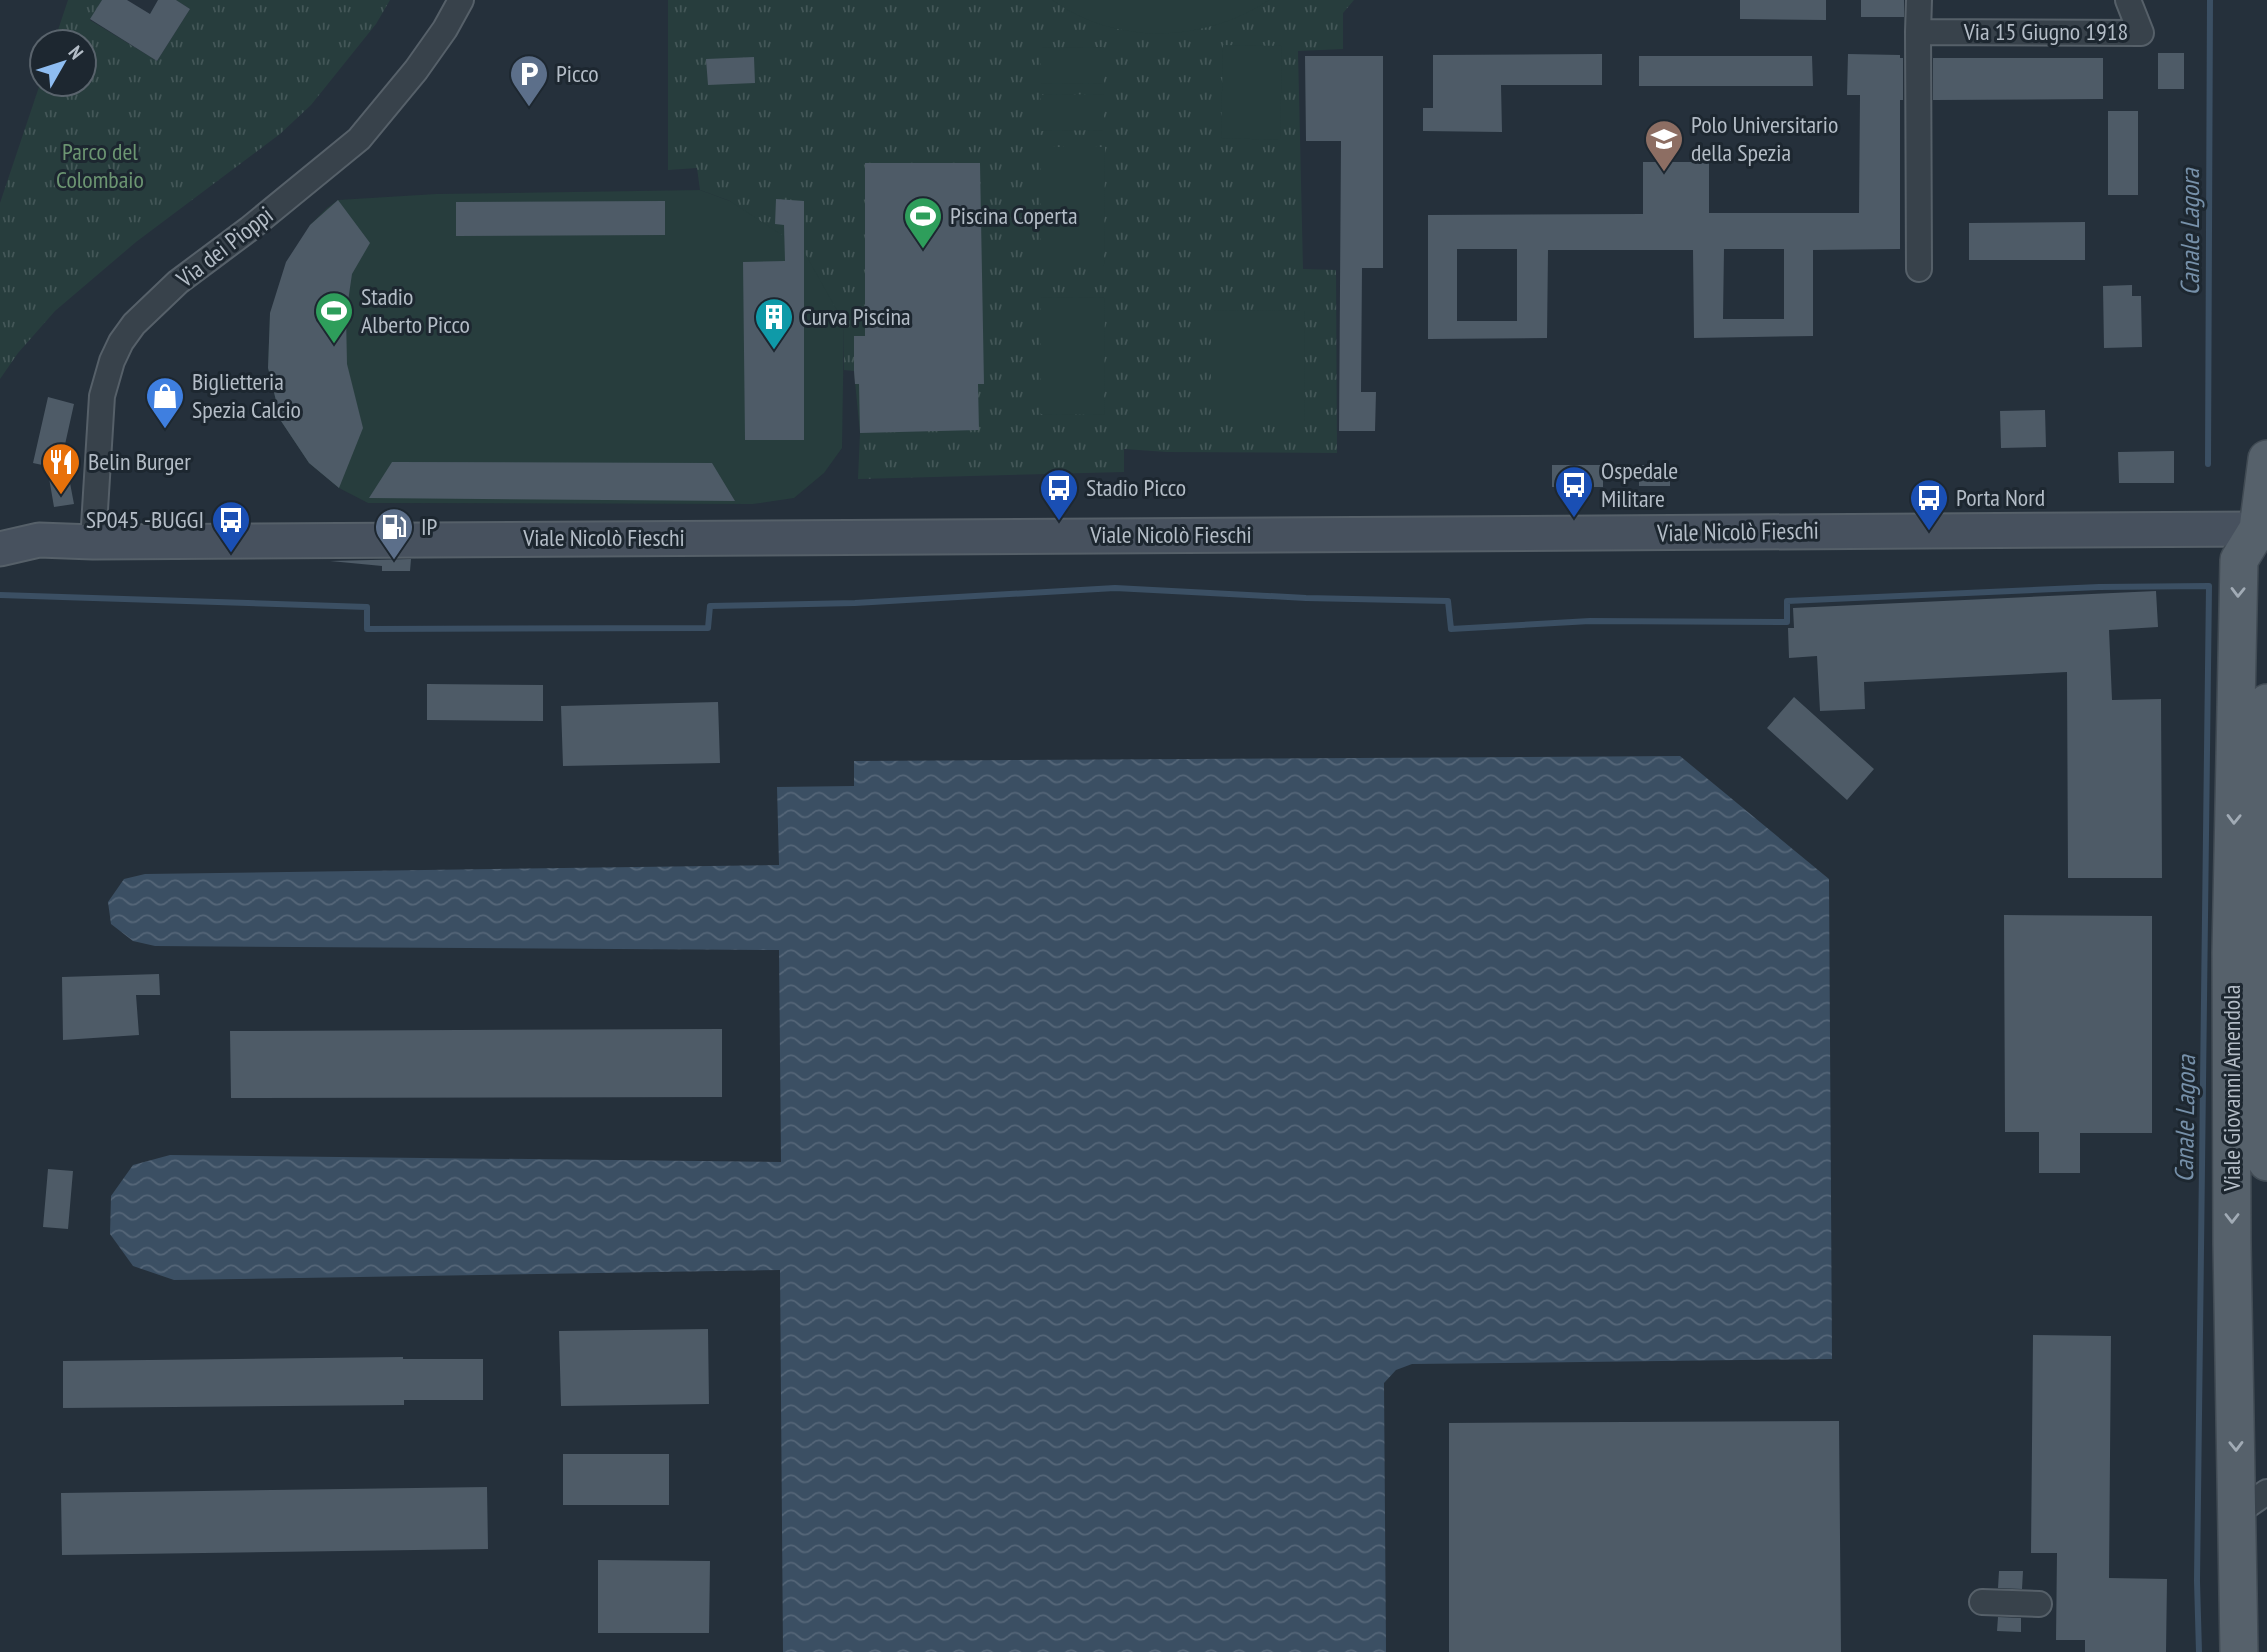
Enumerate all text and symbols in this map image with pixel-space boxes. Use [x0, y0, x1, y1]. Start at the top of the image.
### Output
street label: Via 15 Giugno 1918 [1963, 16, 2128, 47]
north arrow [28, 28, 98, 98]
text: N [64, 41, 89, 64]
parking icon: Picco [508, 53, 550, 108]
place label: Picco [556, 58, 599, 89]
place label: Polo Universitario della Spezia [1691, 109, 1838, 168]
school or university icon: Polo Universitario della Spezia [1643, 118, 1685, 173]
park label: Parco del Colombaio [56, 136, 144, 195]
water label: Canale Lagora [2173, 167, 2206, 295]
sports icon: Piscina Coperta [902, 195, 944, 250]
street label: Via dei Pioppi [169, 199, 279, 295]
place label: Piscina Coperta [950, 200, 1078, 231]
place label: Stadio Alberto Picco [361, 281, 470, 340]
sports icon: Stadio Alberto Picco [313, 290, 355, 345]
building icon: Curva Piscina [753, 296, 795, 351]
place label: Curva Piscina [801, 301, 911, 332]
place label: Biglietteria Spezia Calcio [192, 366, 301, 425]
shop icon: Biglietteria Spezia Calcio [144, 375, 186, 430]
restaurant icon: Belin Burger [40, 441, 82, 496]
place label: Belin Burger [88, 446, 191, 477]
place label: Ospedale Militare [1601, 455, 1678, 514]
bus stop icon: Ospedale Militare [1553, 464, 1595, 519]
bus stop icon: Stadio Picco [1038, 467, 1080, 522]
place label: Stadio Picco [1086, 472, 1186, 503]
bus stop icon: Porta Nord [1908, 477, 1950, 532]
place label: Porta Nord [1956, 482, 2045, 513]
bus stop icon: SP045 -BUGGI [210, 499, 252, 554]
place label: SP045 -BUGGI [86, 504, 204, 535]
fuel station icon: IP [373, 506, 415, 561]
place label: IP [421, 511, 438, 542]
street label: Viale Nicolò Fieschi [1656, 515, 1819, 548]
street label: Viale Nicolò Fieschi [1089, 519, 1252, 550]
street label: Viale Nicolò Fieschi [522, 522, 685, 553]
one-way arrow [2231, 586, 2246, 597]
one-way arrow [2226, 814, 2242, 825]
street label: Viale Giovanni Amendola [2216, 985, 2247, 1192]
water label: Canale Lagora [2167, 1054, 2202, 1183]
one-way arrow [2224, 1213, 2240, 1224]
one-way arrow [2228, 1441, 2244, 1451]

